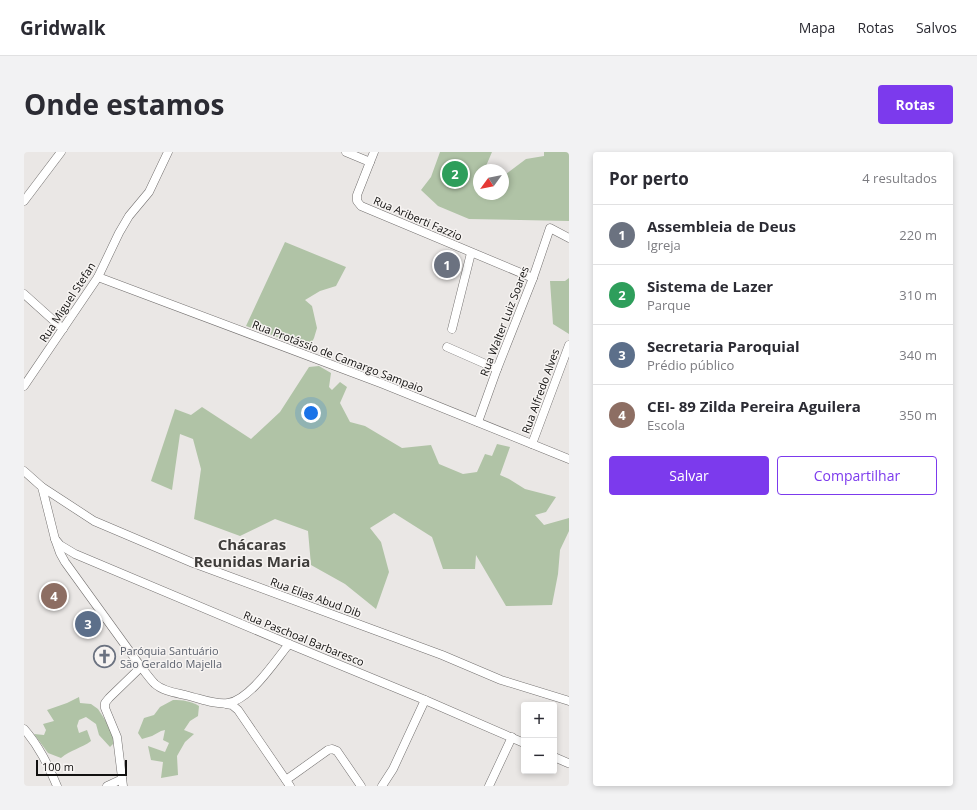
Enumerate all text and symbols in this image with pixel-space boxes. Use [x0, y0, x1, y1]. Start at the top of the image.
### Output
text: Gridwalk [20, 15, 106, 41]
text: Mapa [799, 18, 835, 37]
text: Rotas [857, 18, 894, 37]
text: Salvos [916, 18, 957, 37]
text: Onde estamos [24, 85, 225, 123]
button: Rotas [878, 85, 953, 124]
pin: 2 [442, 159, 468, 189]
north arrow [473, 164, 509, 200]
text: Por perto [609, 167, 689, 190]
text: 4 resultados [862, 169, 937, 187]
street label: Rua Ariberti Fazzio [371, 192, 465, 244]
text: Assembleia de Deus [647, 216, 796, 236]
text: 1 [618, 226, 626, 244]
text: 220 m [899, 226, 937, 244]
text: Igreja [647, 236, 681, 254]
pin: 1 [434, 250, 460, 280]
street label: Rua Miguel Stefan [36, 259, 98, 345]
street label: Rua Walter Luiz Soares [476, 264, 532, 378]
text: Sistema de Lazer [647, 276, 773, 296]
text: 2 [618, 286, 626, 304]
text: 310 m [899, 286, 937, 304]
text: Parque [647, 296, 691, 314]
street label: Rua Protássio de Camargo Sampaio [250, 316, 426, 396]
text: Secretaria Paroquial [647, 336, 800, 356]
street label: Rua Alfredo Alves [518, 346, 562, 436]
text: 3 [618, 346, 626, 364]
text: 340 m [899, 346, 937, 364]
text: Prédio público [647, 356, 734, 374]
text: CEI- 89 Zilda Pereira Aguilera [647, 396, 861, 416]
your location [301, 403, 321, 423]
text: 4 [618, 406, 626, 424]
text: 350 m [899, 406, 937, 424]
text: Escola [647, 416, 685, 434]
button: Salvar [609, 456, 769, 495]
button: Compartilhar [777, 456, 937, 495]
district label: Chácaras Reunidas Maria [194, 534, 310, 571]
street label: Rua Elias Abud Dib [268, 574, 364, 621]
pin: 4 [41, 581, 67, 611]
street label: Rua Paschoal Barbaresco [241, 607, 367, 669]
pin: 3 [75, 609, 101, 639]
church icon: Paróquia Santuário São Geraldo Majella [92, 643, 118, 669]
place label: Paróquia Santuário São Geraldo Majella [120, 643, 222, 671]
map controls [521, 702, 557, 774]
button: + [521, 702, 557, 738]
button: − [521, 738, 557, 774]
scale bar [36, 758, 127, 777]
text: 100 m [42, 759, 74, 774]

